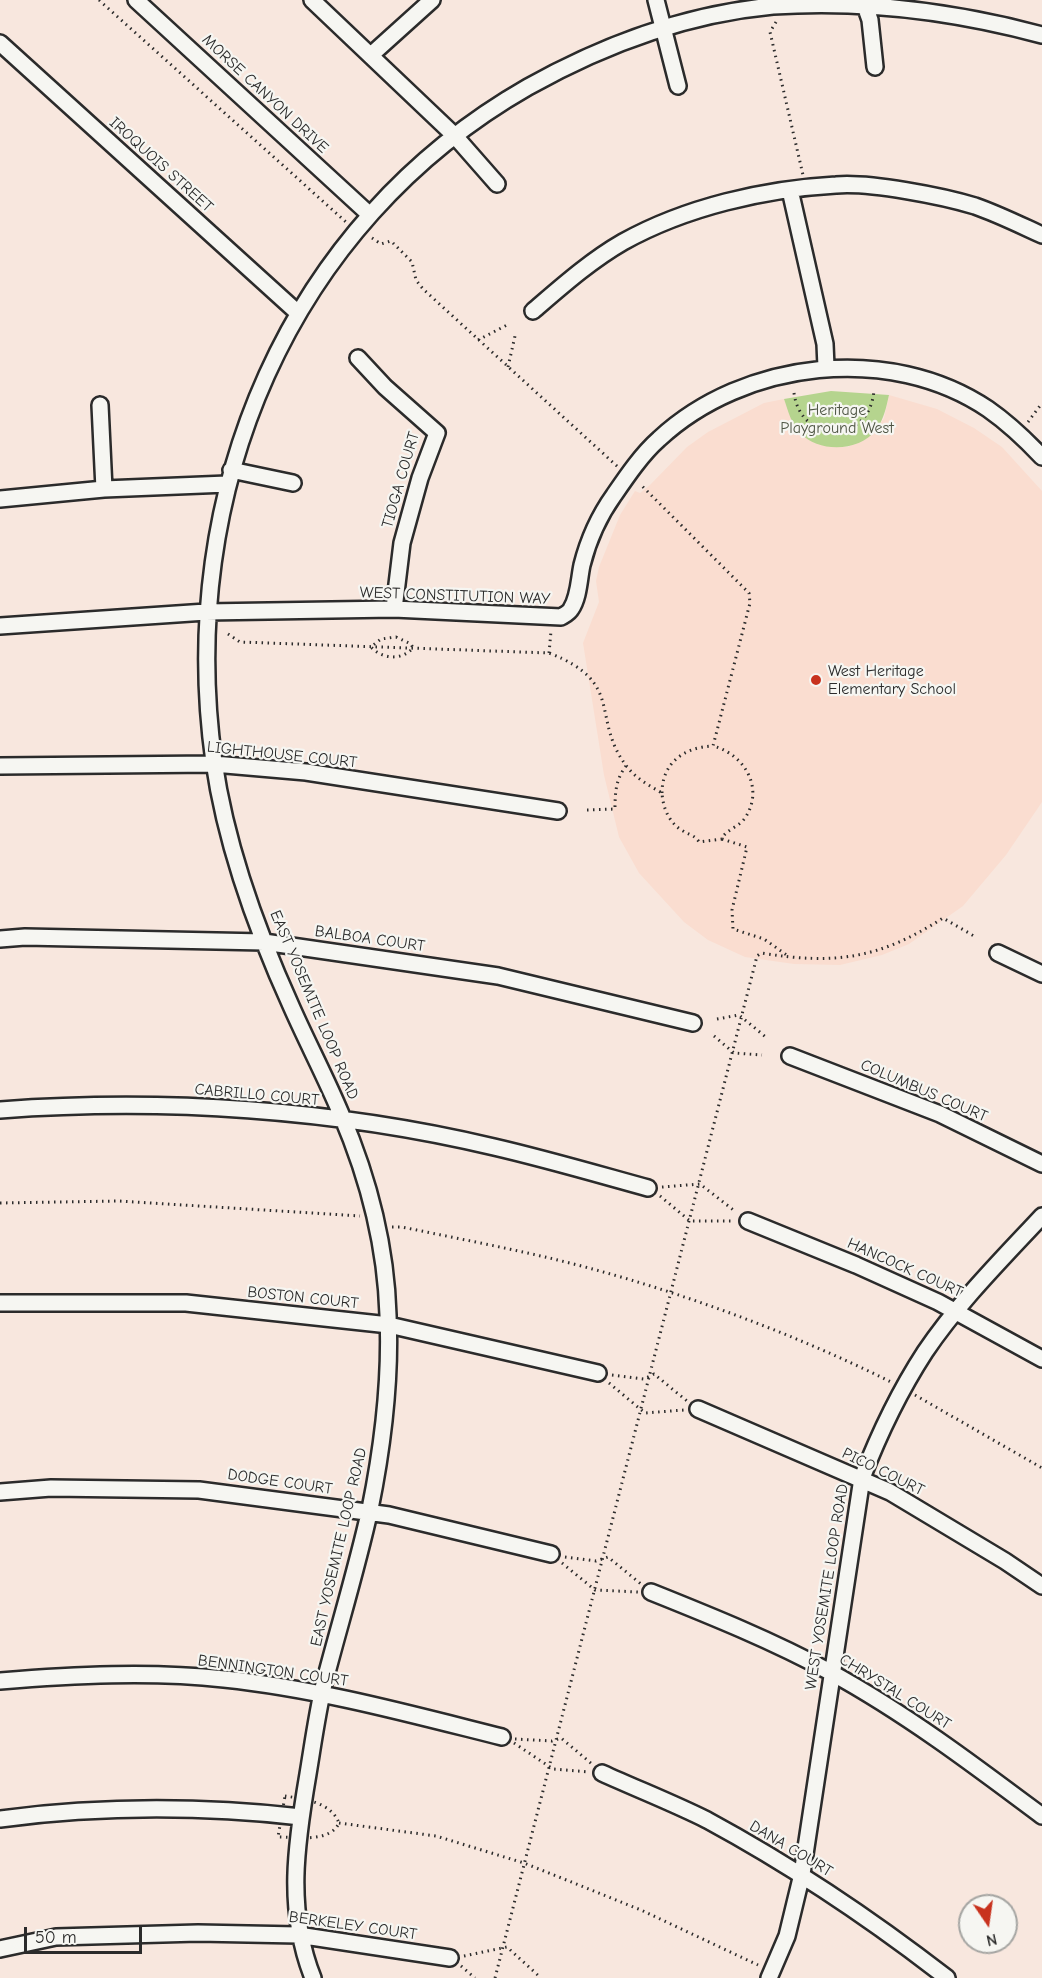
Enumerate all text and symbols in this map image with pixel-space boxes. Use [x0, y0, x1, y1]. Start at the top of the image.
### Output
street label: MORSE CANYON DRIVE [198, 30, 332, 158]
street label: IROQUOIS STREET [105, 113, 217, 217]
park label: Heritage Playground West [780, 400, 894, 438]
street label: TIOGA COURT [378, 429, 424, 531]
street label: WEST CONSTITUTION WAY [359, 583, 551, 609]
place label: West Heritage Elementary School [828, 661, 956, 699]
marker: West Heritage Elementary School [809, 673, 823, 687]
street label: LIGHTHOUSE COURT [206, 738, 358, 772]
street label: EAST YOSEMITE LOOP ROAD [265, 908, 363, 1102]
street label: BALBOA COURT [314, 922, 426, 956]
street label: COLUMBUS COURT [858, 1056, 990, 1126]
street label: CABRILLO COURT [194, 1080, 320, 1110]
street label: HANCOCK COURT [844, 1234, 966, 1302]
street label: BOSTON COURT [246, 1283, 360, 1313]
street label: PICO COURT [839, 1444, 927, 1500]
street label: EAST YOSEMITE LOOP ROAD [307, 1446, 371, 1648]
street label: DODGE COURT [226, 1465, 334, 1499]
street label: WEST YOSEMITE LOOP ROAD [801, 1483, 853, 1691]
street label: CHRYSTAL COURT [836, 1650, 954, 1734]
street label: BENNINGTON COURT [197, 1651, 349, 1691]
street label: DANA COURT [746, 1817, 836, 1881]
north arrow [958, 1894, 1018, 1954]
street label: BERKELEY COURT [288, 1907, 418, 1945]
scale bar [27, 1915, 146, 1953]
text: 50 m [35, 1927, 77, 1948]
text: N [984, 1930, 999, 1950]

